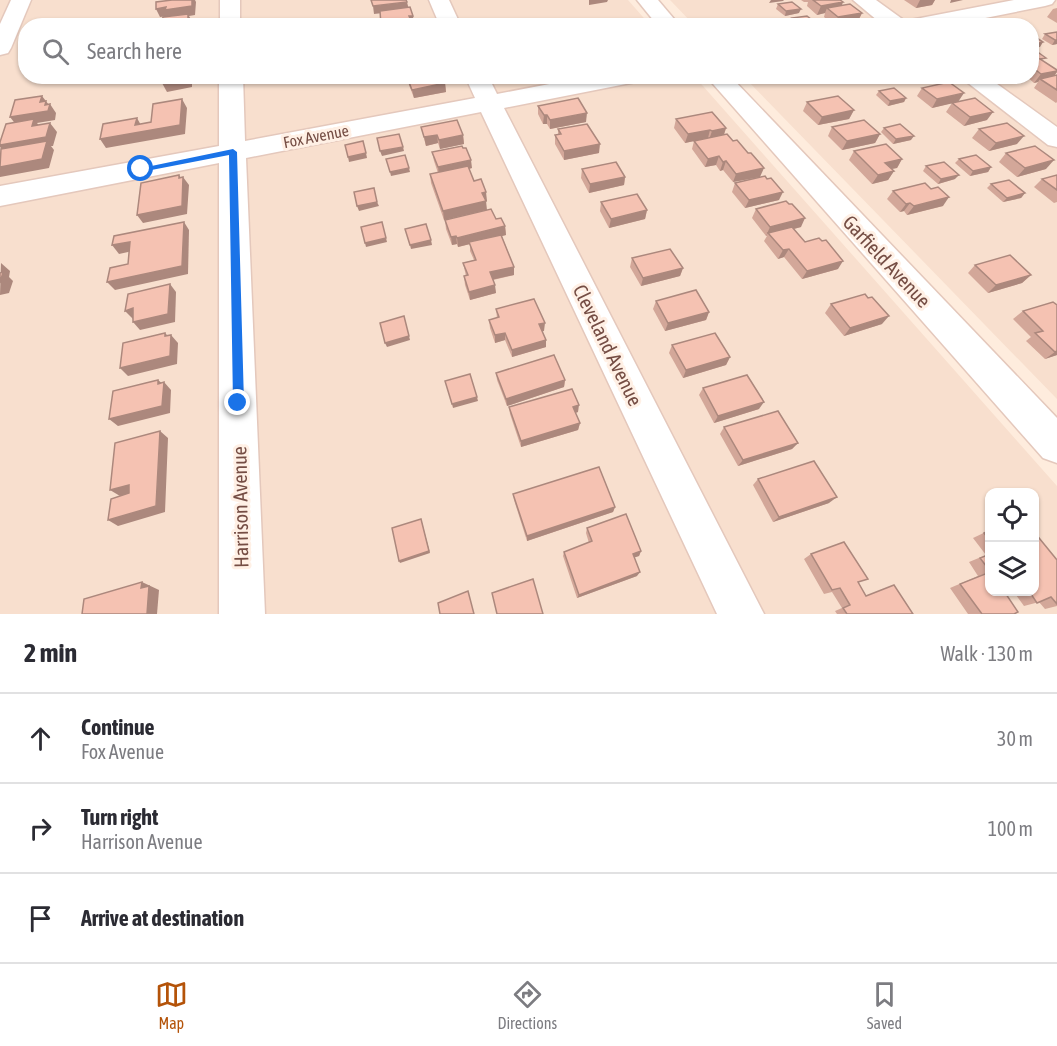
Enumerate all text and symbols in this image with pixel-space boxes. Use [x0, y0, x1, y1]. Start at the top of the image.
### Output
search box [18, 18, 1039, 84]
icon: search [39, 35, 72, 68]
text: Search here [87, 38, 182, 64]
street label: Fox Avenue [282, 121, 350, 151]
route start [127, 155, 153, 181]
street label: Garfield Avenue [839, 210, 935, 312]
street label: Cleveland Avenue [569, 281, 647, 409]
route end [224, 389, 250, 415]
street label: Harrison Avenue [227, 446, 253, 568]
map controls [985, 488, 1039, 596]
button: locate [985, 488, 1039, 542]
button: layers [985, 542, 1039, 596]
text: 2 min [24, 638, 77, 668]
text: Walk · 130 m [941, 642, 1033, 665]
text: Continue [81, 714, 155, 740]
icon: ahead [24, 722, 57, 755]
text: 30 m [997, 727, 1033, 750]
text: Fox Avenue [81, 740, 164, 763]
text: Turn right [81, 804, 158, 830]
icon: right [24, 812, 57, 845]
text: 100 m [988, 817, 1033, 840]
text: Harrison Avenue [81, 830, 203, 853]
icon: arrive [24, 902, 57, 935]
text: Arrive at destination [81, 905, 244, 931]
tab: Map [155, 978, 188, 1032]
tab: Directions [497, 978, 557, 1032]
tab: Saved [867, 978, 902, 1032]

